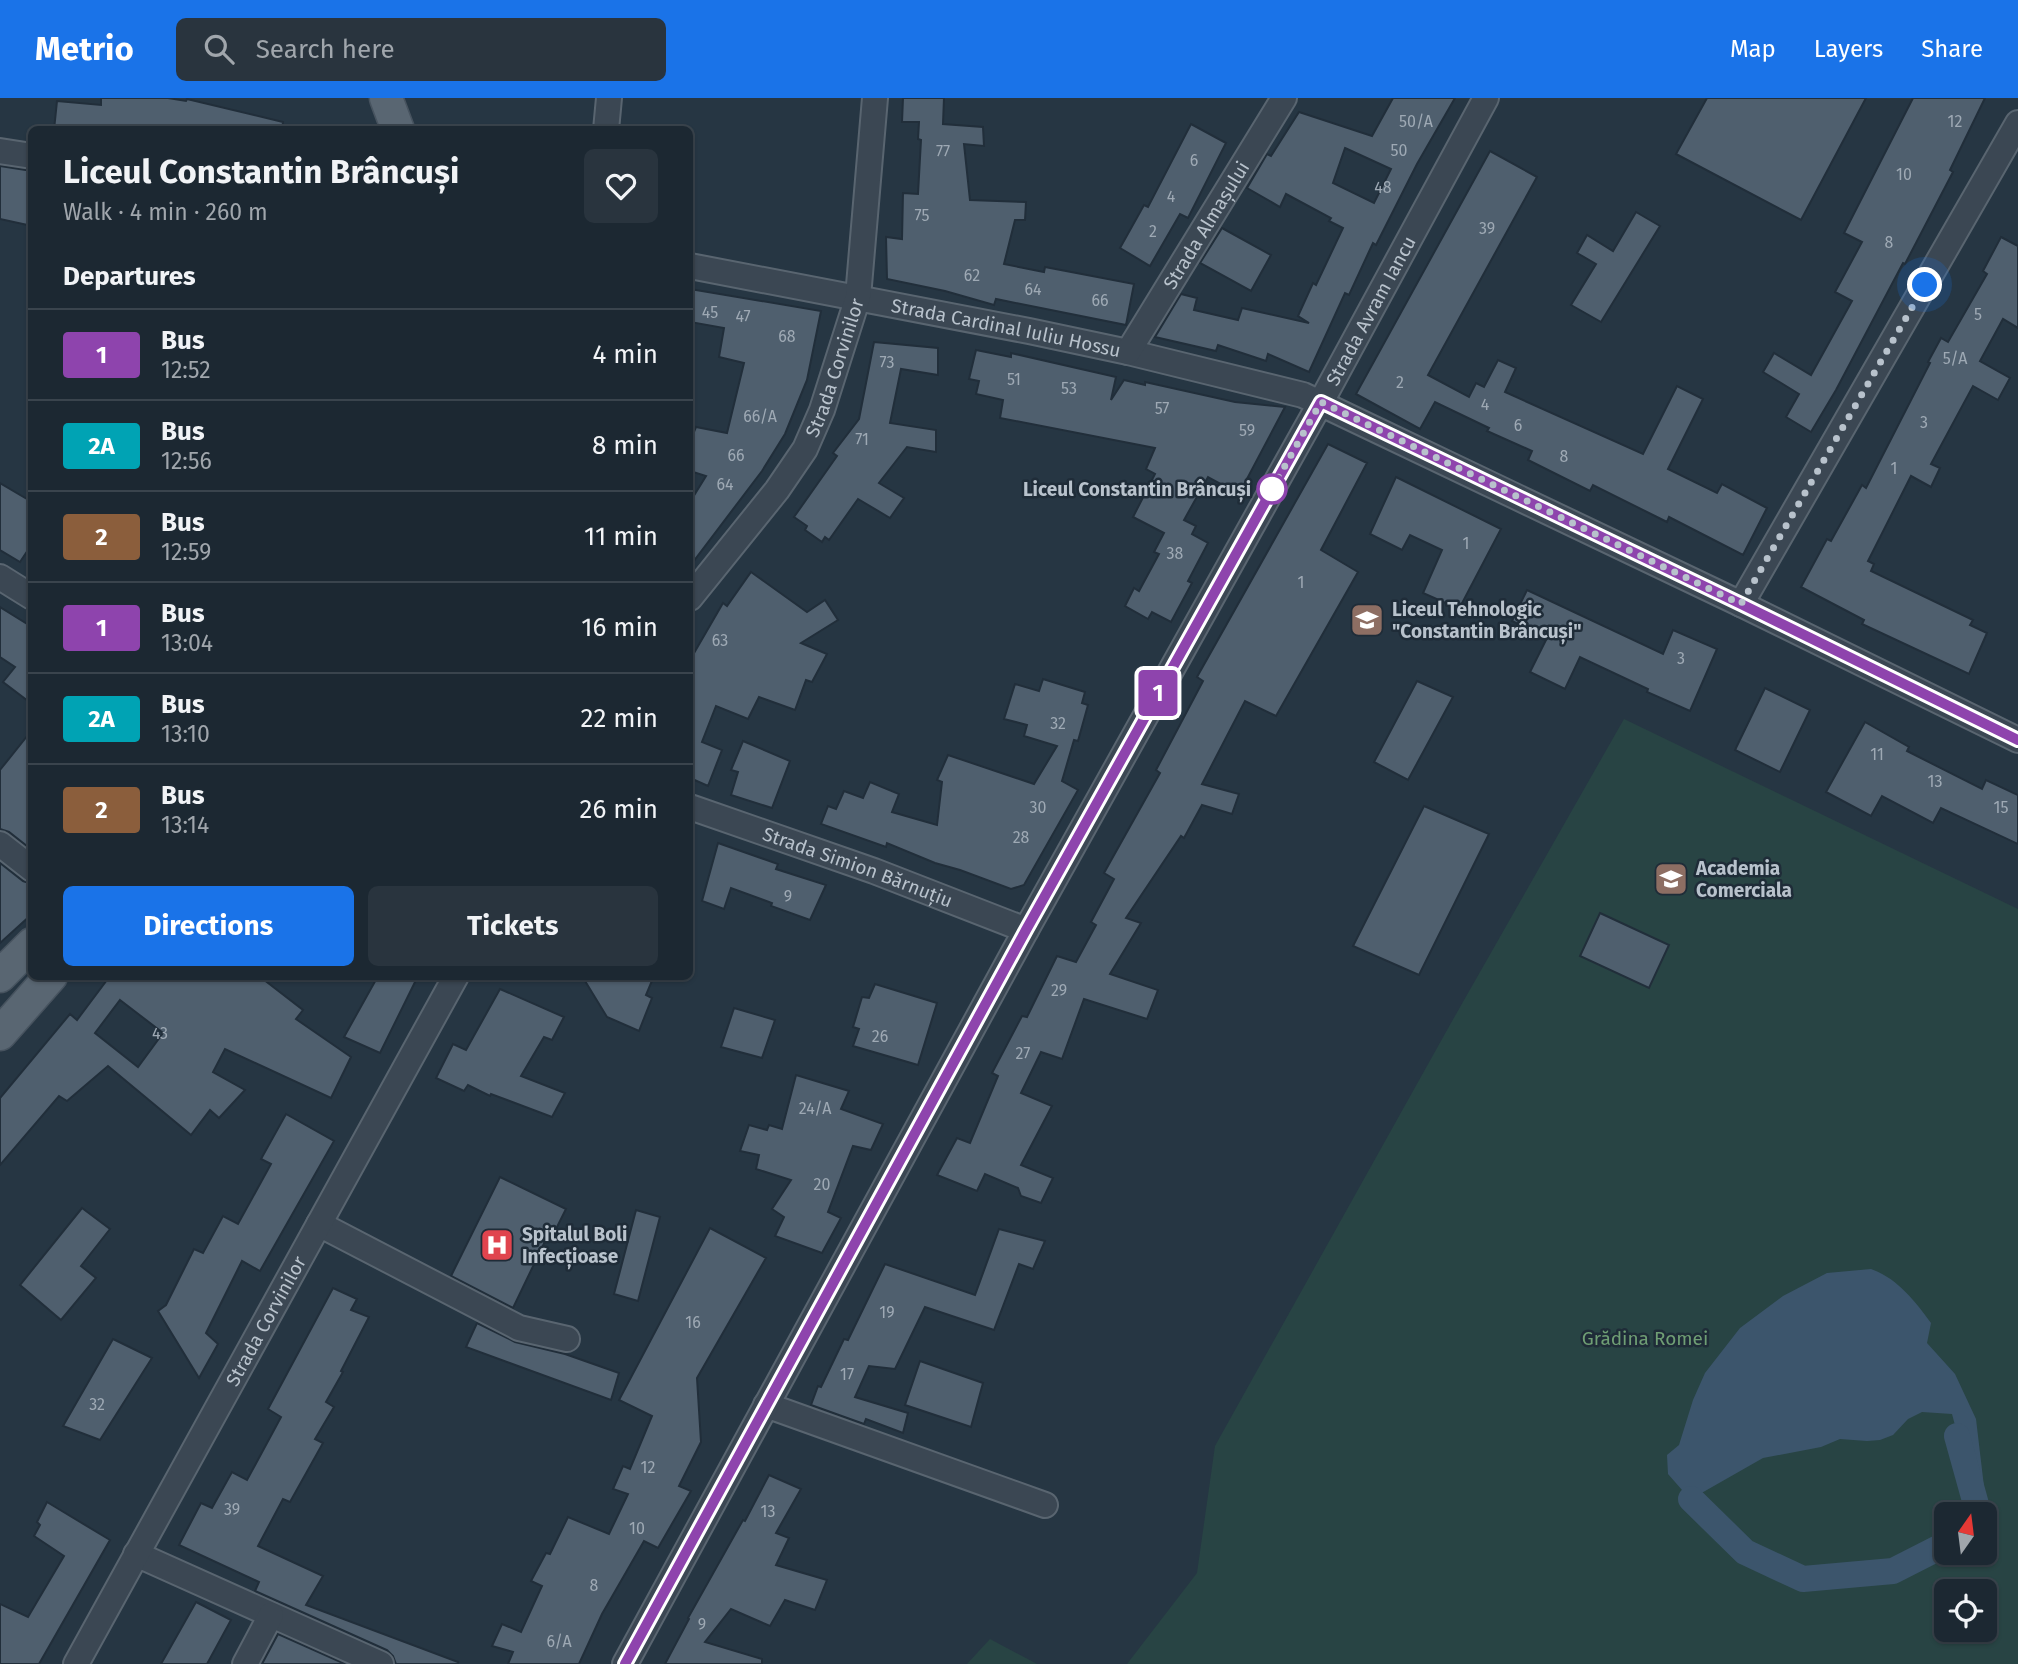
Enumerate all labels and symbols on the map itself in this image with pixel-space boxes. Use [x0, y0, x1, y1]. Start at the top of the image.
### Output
house number: 50/A [1399, 112, 1434, 131]
house number: 12 [1948, 112, 1962, 131]
house number: 50 [1391, 141, 1408, 160]
house number: 77 [936, 142, 950, 161]
house number: 6 [1190, 151, 1198, 170]
street label: Strada Almașului [1158, 157, 1254, 293]
house number: 10 [1896, 165, 1912, 184]
house number: 48 [1374, 178, 1392, 197]
house number: 4 [1167, 187, 1176, 206]
house number: 75 [915, 206, 929, 225]
house number: 39 [1479, 219, 1495, 238]
house number: 2 [1149, 222, 1157, 241]
street label: Strada Avram Iancu [1321, 232, 1421, 390]
house number: 8 [1885, 233, 1894, 252]
house number: 62 [964, 266, 980, 285]
your location [1907, 267, 1942, 302]
house number: 64 [1024, 280, 1042, 299]
house number: 66 [1091, 291, 1109, 310]
street label: Strada Cardinal Iuliu Hossu [889, 294, 1123, 362]
street label: Strada Corvinilor [801, 295, 869, 441]
house number: 45 [702, 303, 718, 322]
house number: 5 [1974, 305, 1982, 324]
house number: 47 [735, 307, 751, 326]
house number: 68 [778, 327, 796, 346]
house number: 5/A [1943, 349, 1968, 368]
house number: 73 [880, 353, 894, 372]
house number: 51 [1007, 370, 1021, 389]
house number: 2 [1396, 373, 1404, 392]
house number: 53 [1061, 379, 1077, 398]
house number: 4 [1481, 395, 1490, 414]
house number: 57 [1155, 399, 1169, 418]
house number: 66/A [743, 407, 778, 426]
house number: 3 [1920, 413, 1928, 432]
house number: 6 [1514, 416, 1522, 435]
house number: 59 [1239, 421, 1255, 440]
house number: 71 [855, 430, 869, 449]
house number: 66 [727, 446, 745, 465]
house number: 8 [1560, 447, 1569, 466]
house number: 1 [1891, 459, 1897, 478]
marker: Liceul Constantin Brâncuși [1257, 474, 1287, 504]
house number: 64 [716, 475, 734, 494]
place label: Liceul Constantin Brâncuși [1023, 478, 1251, 503]
house number: 1 [1463, 534, 1469, 553]
house number: 38 [1167, 544, 1184, 563]
house number: 1 [1298, 573, 1304, 592]
place label: Liceul Tehnologic "Constantin Brâncuși" [1392, 598, 1581, 645]
school or university icon: Liceul Tehnologic "Constantin Brâncuși" [1348, 601, 1386, 639]
house number: 63 [712, 631, 728, 650]
house number: 3 [1677, 649, 1685, 668]
line badge: 1 [1135, 670, 1181, 716]
house number: 32 [1050, 714, 1066, 733]
house number: 11 [1870, 745, 1884, 764]
house number: 13 [1928, 772, 1942, 791]
house number: 30 [1030, 798, 1047, 817]
house number: 15 [1994, 798, 2008, 817]
street label: Strada Simion Bărnuțiu [760, 822, 956, 912]
house number: 28 [1013, 828, 1030, 847]
place label: Academia Comerciala [1695, 857, 1792, 902]
school or university icon: Academia Comerciala [1652, 860, 1690, 898]
house number: 9 [784, 887, 792, 906]
house number: 29 [1051, 981, 1067, 1000]
house number: 43 [152, 1024, 168, 1043]
house number: 26 [872, 1027, 888, 1046]
house number: 27 [1016, 1044, 1030, 1063]
house number: 24/A [799, 1099, 832, 1118]
house number: 20 [814, 1175, 830, 1194]
place label: Spitalul Boli Infecțioase [522, 1223, 627, 1270]
hospital icon: Spitalul Boli Infecțioase [478, 1226, 516, 1264]
street label: Strada Corvinilor [221, 1252, 311, 1390]
house number: 19 [879, 1303, 895, 1322]
house number: 16 [685, 1313, 701, 1332]
park label: Grădina Romei [1582, 1327, 1708, 1350]
house number: 17 [840, 1365, 854, 1384]
house number: 32 [89, 1395, 105, 1414]
house number: 12 [641, 1458, 655, 1477]
house number: 39 [224, 1500, 240, 1519]
house number: 13 [761, 1502, 775, 1521]
north arrow [1934, 1502, 1997, 1564]
house number: 10 [629, 1519, 645, 1538]
house number: 8 [590, 1576, 599, 1595]
house number: 9 [698, 1615, 706, 1634]
house number: 6/A [546, 1632, 572, 1651]

